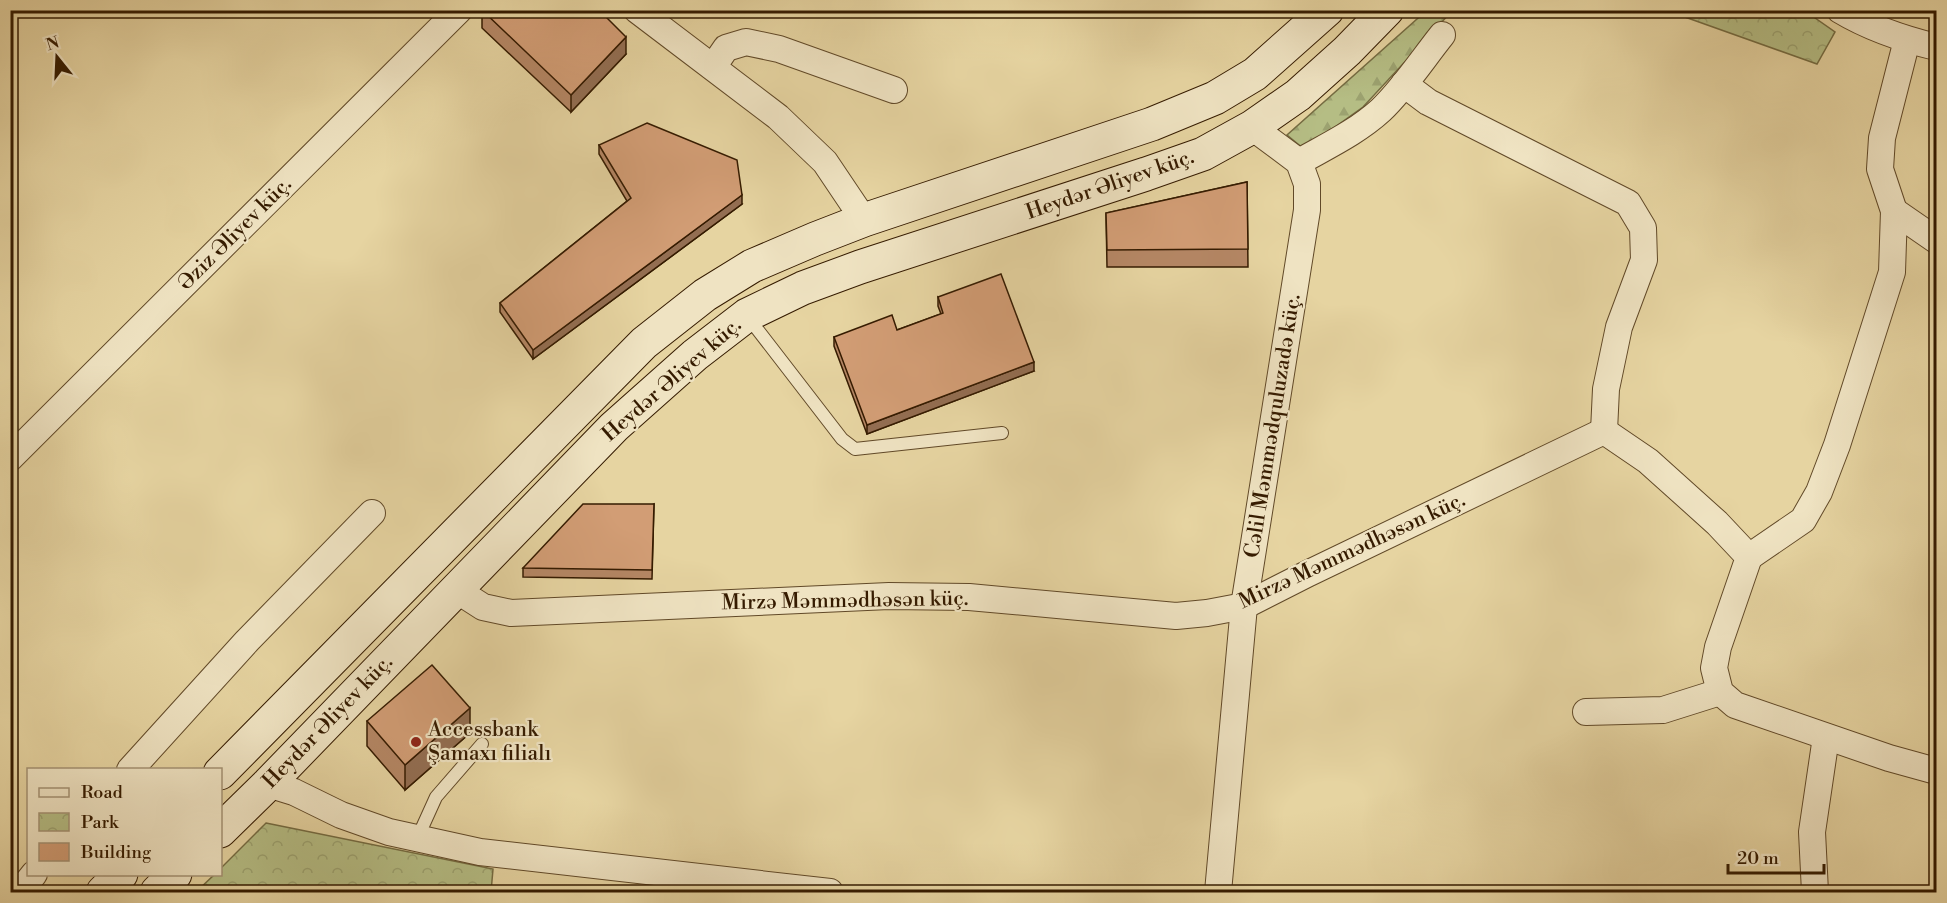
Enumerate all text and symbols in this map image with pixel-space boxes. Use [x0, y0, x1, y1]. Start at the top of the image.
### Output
north arrow [27, 27, 87, 87]
text: N [44, 32, 62, 55]
street label: Heydər Əliyev küç. [1022, 144, 1198, 226]
street label: Əziz Əliyev küç. [173, 172, 297, 296]
street label: Cəlil Məmmədquluzadə küç. [1239, 292, 1307, 560]
street label: Heydər Əliyev küç. [597, 312, 747, 448]
street label: Mirzə Məmmədhəsən küç. [1235, 487, 1469, 615]
street label: Mirzə Məmmədhəsən küç. [721, 586, 969, 616]
street label: Heydər Əliyev küç. [257, 650, 399, 794]
place label: Accessbank Şamaxı filialı [427, 717, 551, 767]
marker: Accessbank Şamaxı filialı [409, 735, 423, 749]
legend [27, 768, 222, 876]
text: Road [81, 781, 124, 804]
text: Park [81, 811, 120, 834]
scale bar [1728, 837, 1824, 875]
text: Building [80, 841, 152, 864]
text: 20 m [1737, 847, 1779, 870]

